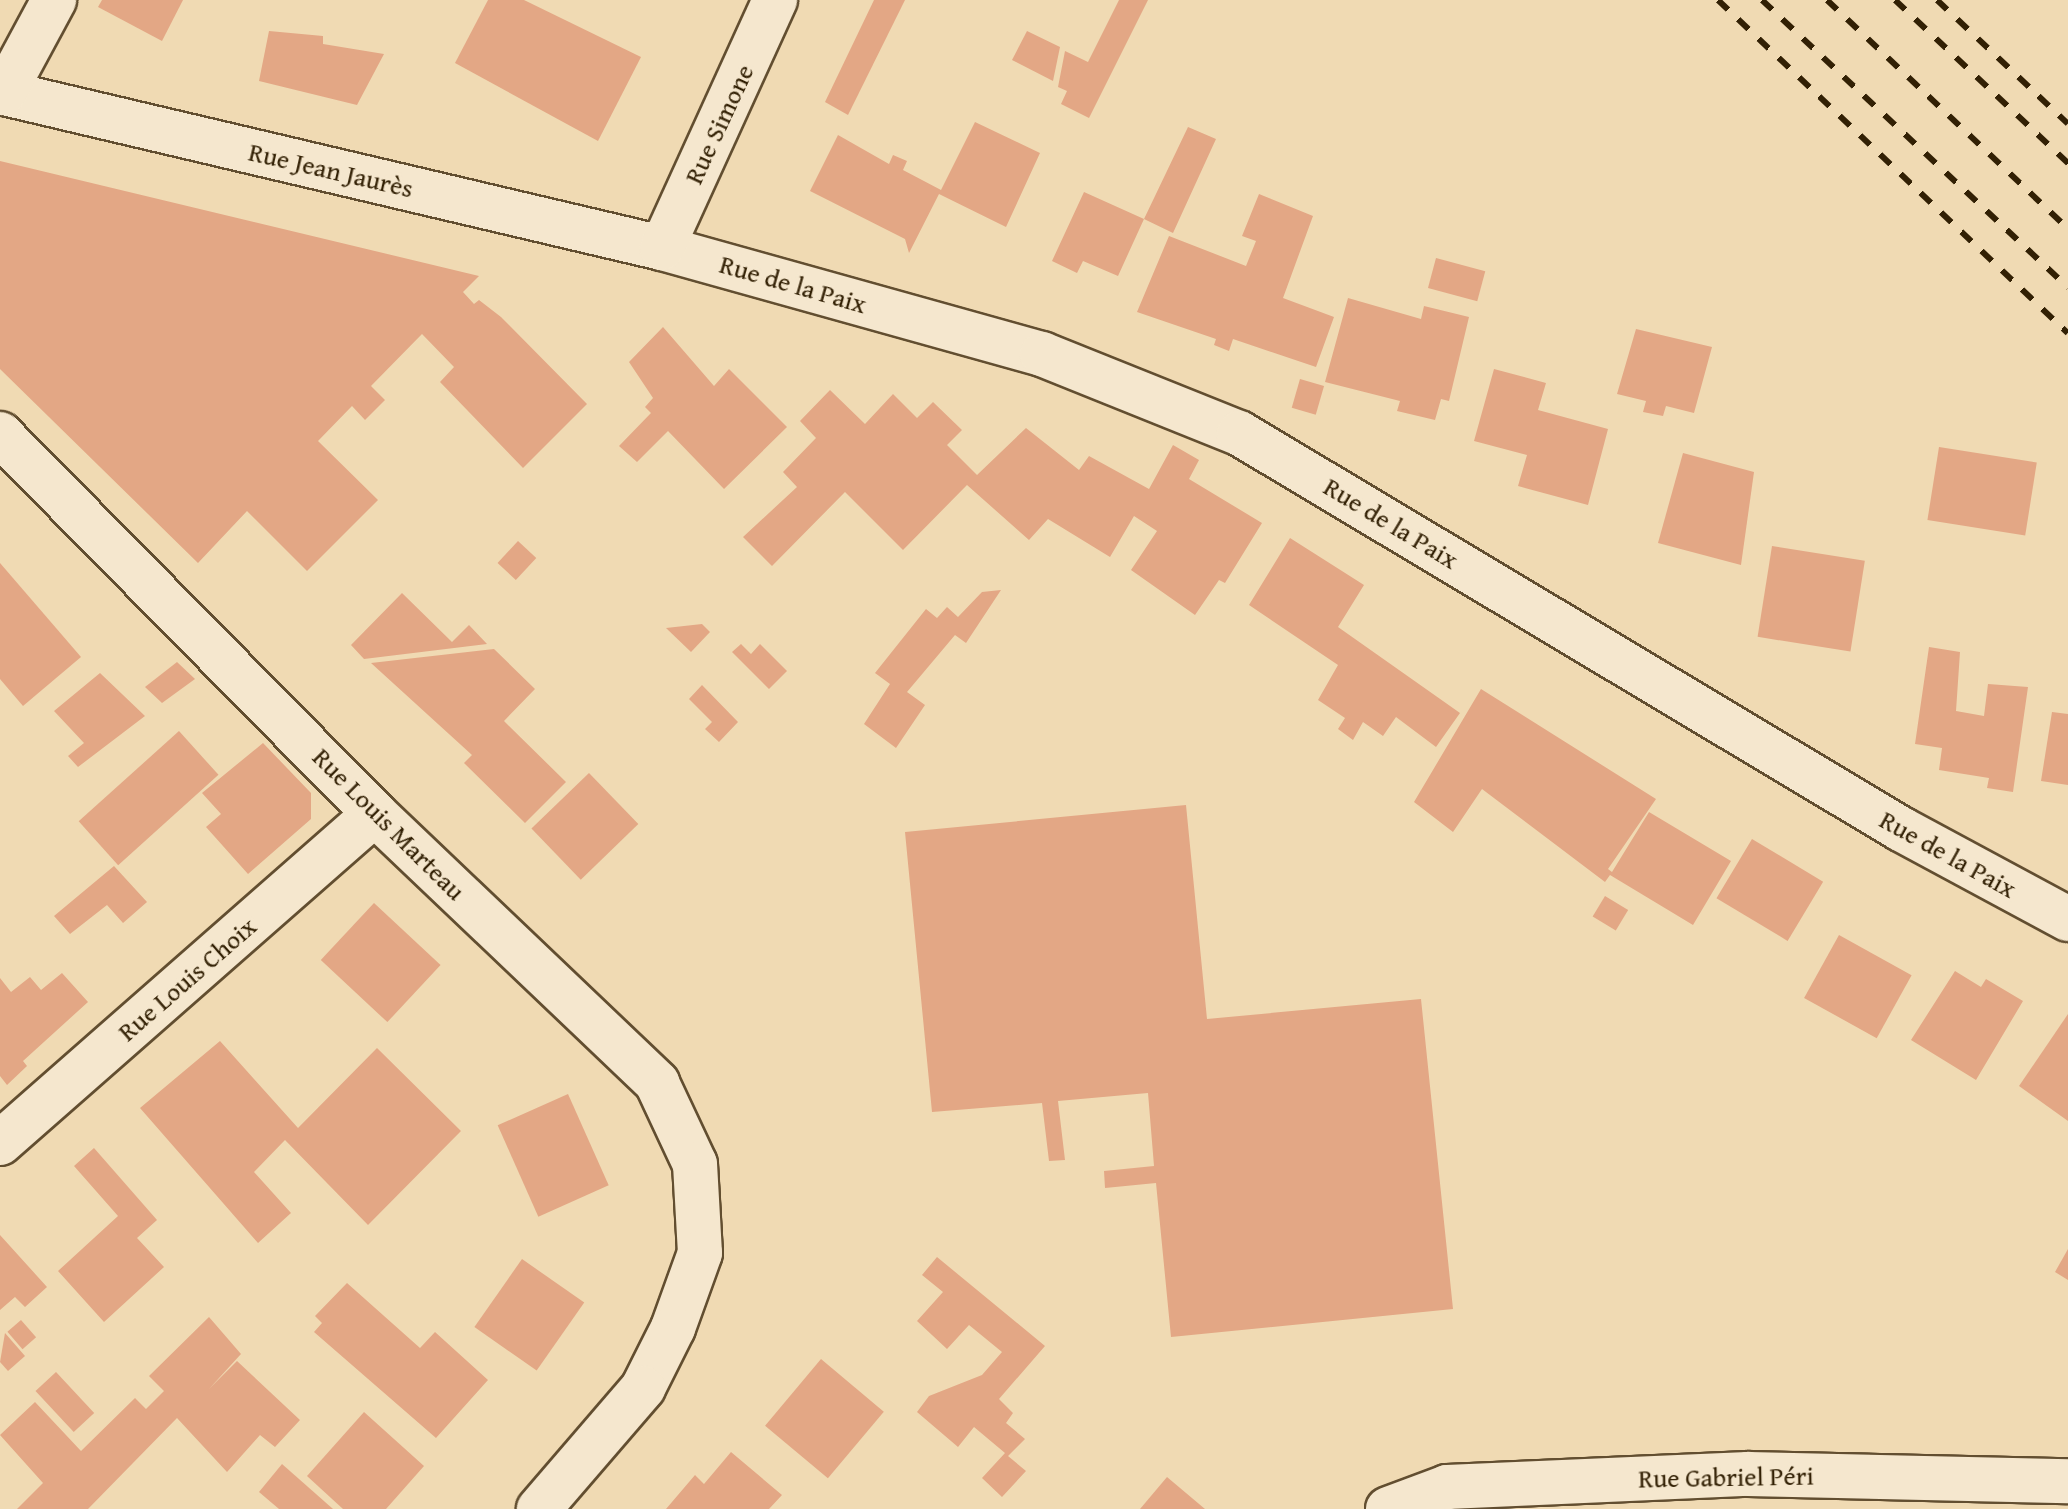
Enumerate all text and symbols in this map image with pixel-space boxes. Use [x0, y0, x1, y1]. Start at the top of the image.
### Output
street label: Rue Simone [678, 59, 760, 189]
street label: Rue Jean Jaurès [246, 136, 416, 204]
street label: Rue de la Paix [716, 248, 870, 320]
street label: Rue de la Paix [1318, 471, 1464, 575]
street label: Rue Louis Marteau [306, 741, 472, 907]
street label: Rue de la Paix [1874, 804, 2022, 904]
street label: Rue Louis Choix [112, 911, 262, 1047]
street label: Rue Gabriel Péri [1638, 1460, 1814, 1494]

